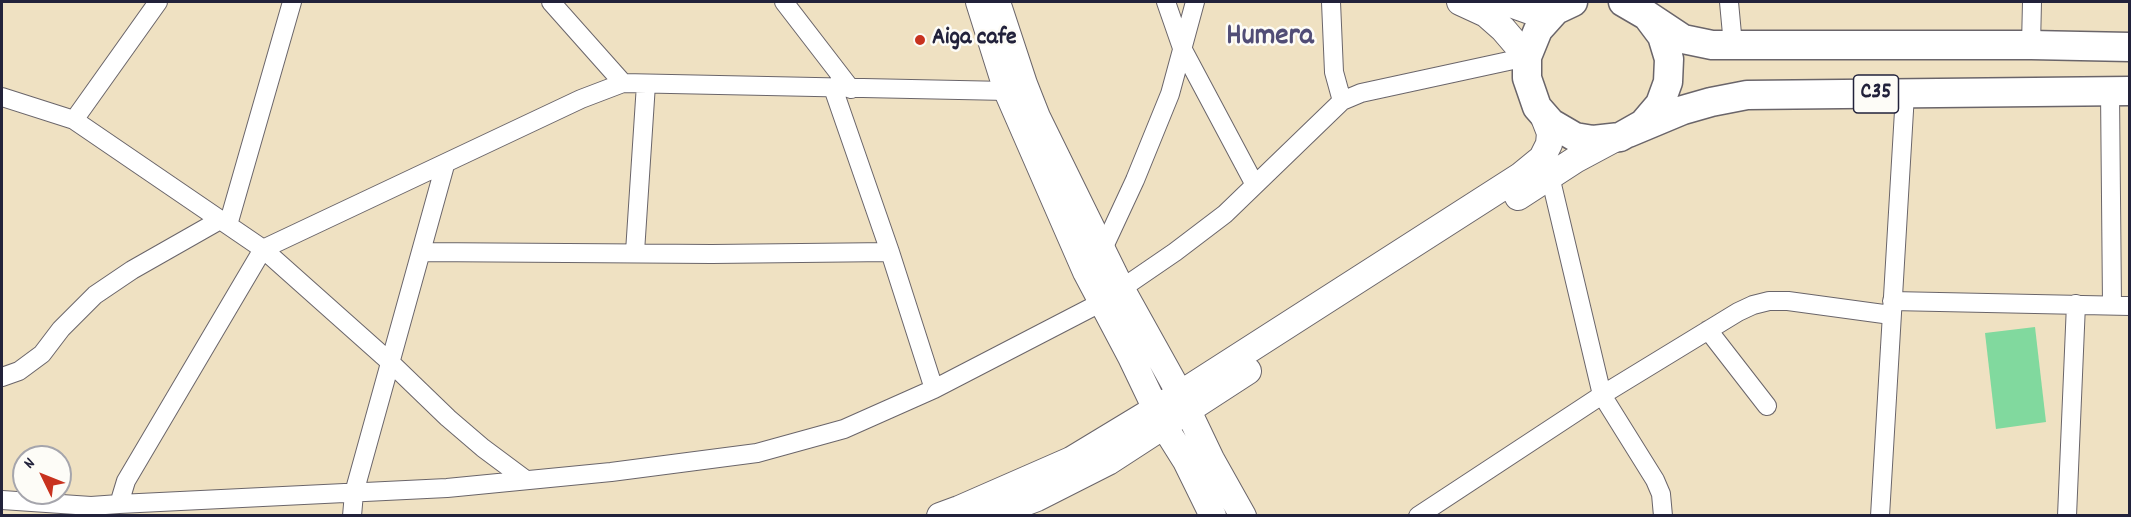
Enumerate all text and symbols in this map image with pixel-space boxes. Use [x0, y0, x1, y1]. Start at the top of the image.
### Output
district label: Humera [1226, 21, 1314, 57]
place label: Aiga cafe [932, 26, 1017, 54]
marker: Aiga cafe [913, 33, 927, 47]
road number: C35 [1854, 75, 1898, 113]
north arrow [12, 445, 72, 505]
text: N [19, 453, 41, 474]

